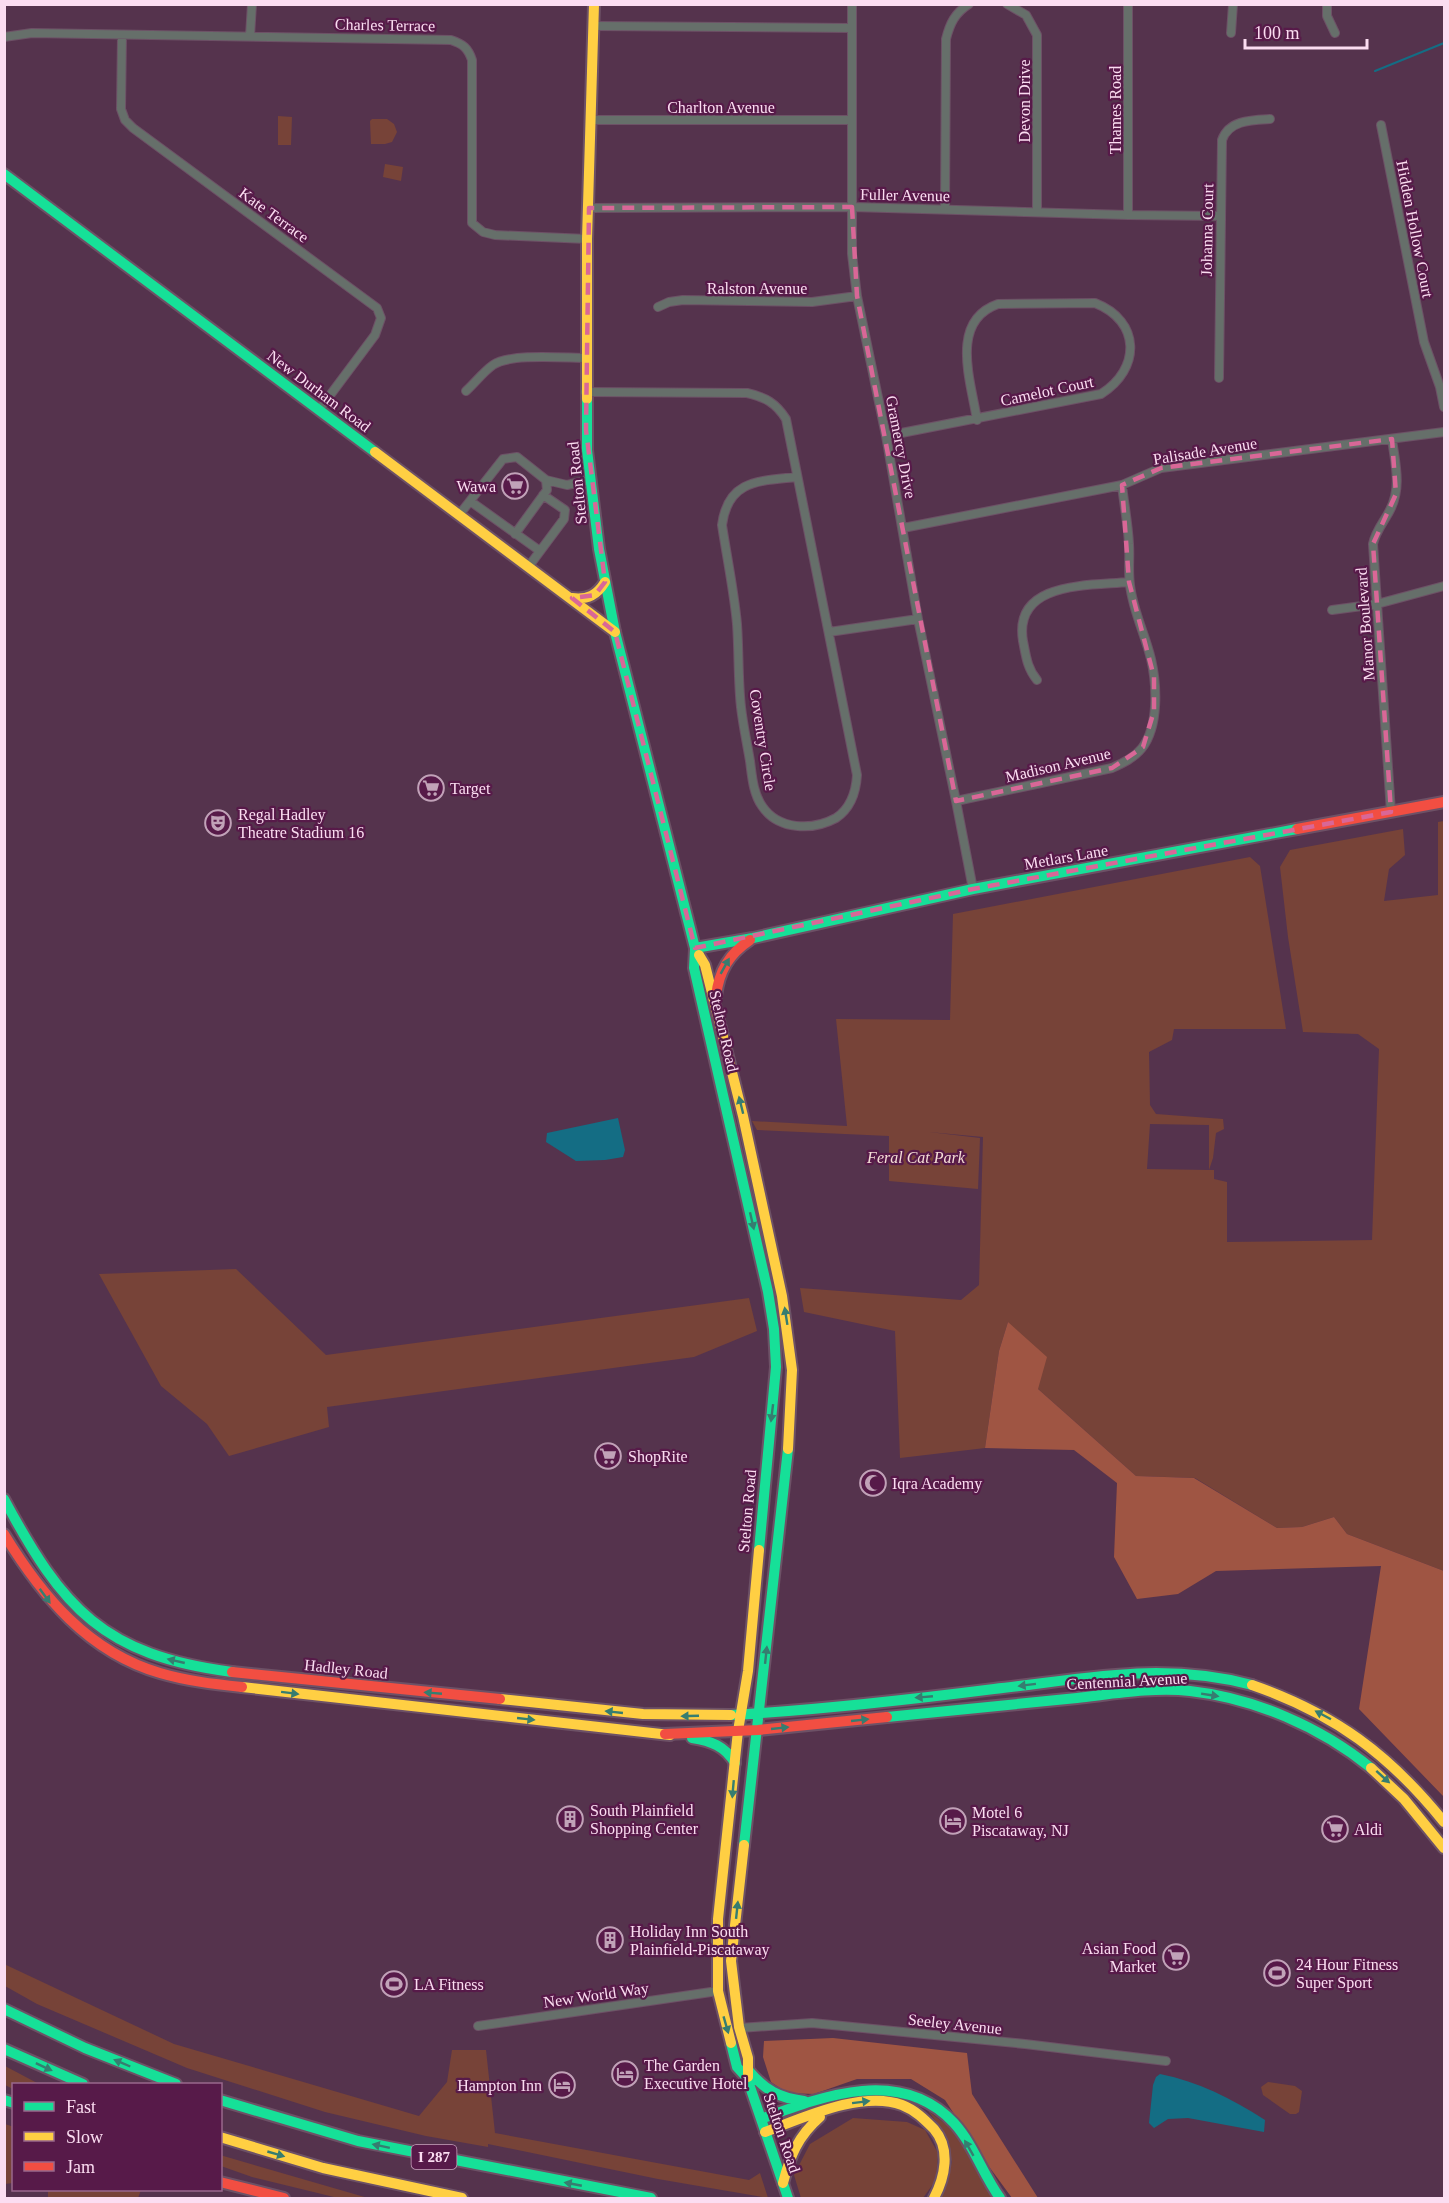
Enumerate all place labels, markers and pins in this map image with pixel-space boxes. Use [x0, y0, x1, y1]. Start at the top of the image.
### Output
supermarket icon: Wawa [500, 471, 530, 501]
place label: Wawa [456, 478, 496, 495]
supermarket icon: Target [416, 773, 446, 803]
place label: Target [450, 780, 491, 798]
place label: Regal Hadley Theatre Stadium 16 [238, 806, 364, 841]
theatre icon: Regal Hadley Theatre Stadium 16 [203, 808, 233, 838]
supermarket icon: ShopRite [593, 1441, 623, 1471]
place label: ShopRite [628, 1448, 688, 1466]
mosque icon: Iqra Academy [858, 1468, 888, 1498]
place label: Iqra Academy [892, 1475, 982, 1493]
place label: South Plainfield Shopping Center [590, 1802, 699, 1838]
building icon: South Plainfield Shopping Center [555, 1804, 585, 1834]
place label: Motel 6 Piscataway, NJ [972, 1804, 1069, 1840]
hotel icon: Motel 6 Piscataway, NJ [938, 1806, 968, 1836]
supermarket icon: Aldi [1320, 1814, 1350, 1844]
place label: Aldi [1354, 1821, 1383, 1838]
place label: Holiday Inn South Plainfield-Piscataway [630, 1923, 770, 1959]
building icon: Holiday Inn South Plainfield-Piscataway [595, 1925, 625, 1955]
place label: Asian Food Market [1082, 1940, 1157, 1975]
supermarket icon: Asian Food Market [1161, 1942, 1191, 1972]
place label: 24 Hour Fitness Super Sport [1296, 1956, 1398, 1992]
sports icon: 24 Hour Fitness Super Sport [1262, 1958, 1292, 1988]
sports icon: LA Fitness [379, 1969, 409, 1999]
place label: LA Fitness [414, 1976, 484, 1993]
place label: The Garden Executive Hotel [644, 2057, 748, 2092]
hotel icon: The Garden Executive Hotel [610, 2059, 640, 2089]
hotel icon: Hampton Inn [547, 2070, 577, 2100]
place label: Hampton Inn [457, 2077, 542, 2095]

